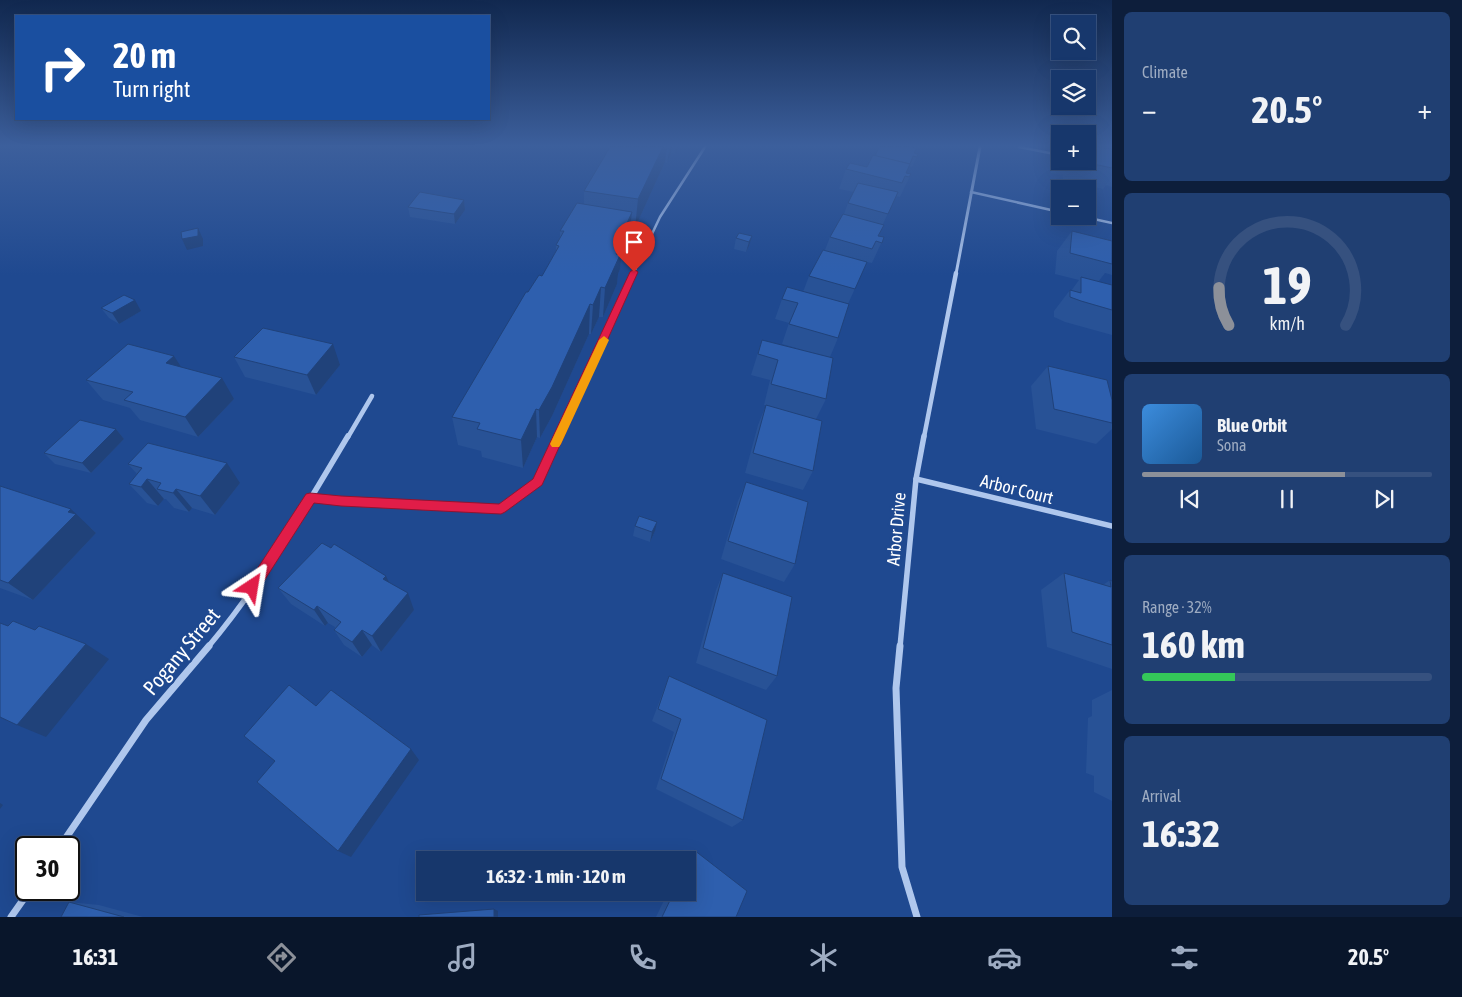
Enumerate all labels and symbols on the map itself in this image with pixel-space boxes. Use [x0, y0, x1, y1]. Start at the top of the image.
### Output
pin [613, 221, 655, 272]
street label: Arbor Court [978, 470, 1056, 508]
street label: Arbor Drive [882, 491, 910, 567]
position arrow [225, 560, 277, 612]
street label: Pogany Street [138, 603, 224, 699]
speed limit sign: 30 [15, 836, 80, 901]

